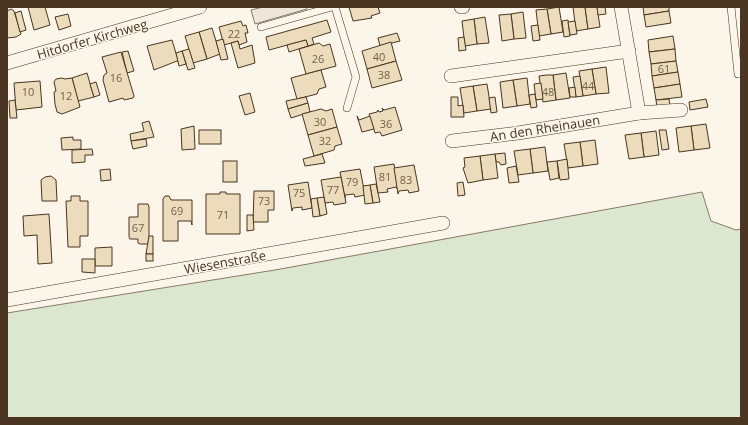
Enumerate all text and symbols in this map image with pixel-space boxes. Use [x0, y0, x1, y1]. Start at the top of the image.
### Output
street label: Hitdorfer Kirchweg [35, 15, 149, 63]
house number: 22 [228, 26, 240, 41]
house number: 40 [373, 49, 385, 64]
house number: 26 [312, 51, 324, 66]
house number: 61 [658, 61, 670, 76]
house number: 38 [378, 67, 390, 82]
house number: 16 [110, 70, 122, 85]
house number: 44 [582, 78, 595, 93]
house number: 10 [22, 84, 34, 99]
house number: 48 [542, 84, 554, 99]
house number: 12 [60, 88, 72, 103]
street label: An den Rheinauen [489, 110, 601, 146]
house number: 30 [314, 114, 326, 129]
house number: 36 [380, 116, 392, 131]
house number: 32 [319, 133, 331, 148]
house number: 81 [379, 169, 391, 184]
house number: 83 [400, 172, 412, 187]
house number: 79 [346, 174, 358, 189]
house number: 77 [327, 182, 339, 197]
house number: 75 [293, 185, 305, 200]
house number: 73 [258, 193, 270, 208]
house number: 69 [171, 203, 183, 218]
house number: 71 [217, 207, 229, 222]
house number: 67 [132, 220, 144, 235]
street label: Wiesenstraße [183, 246, 267, 278]

